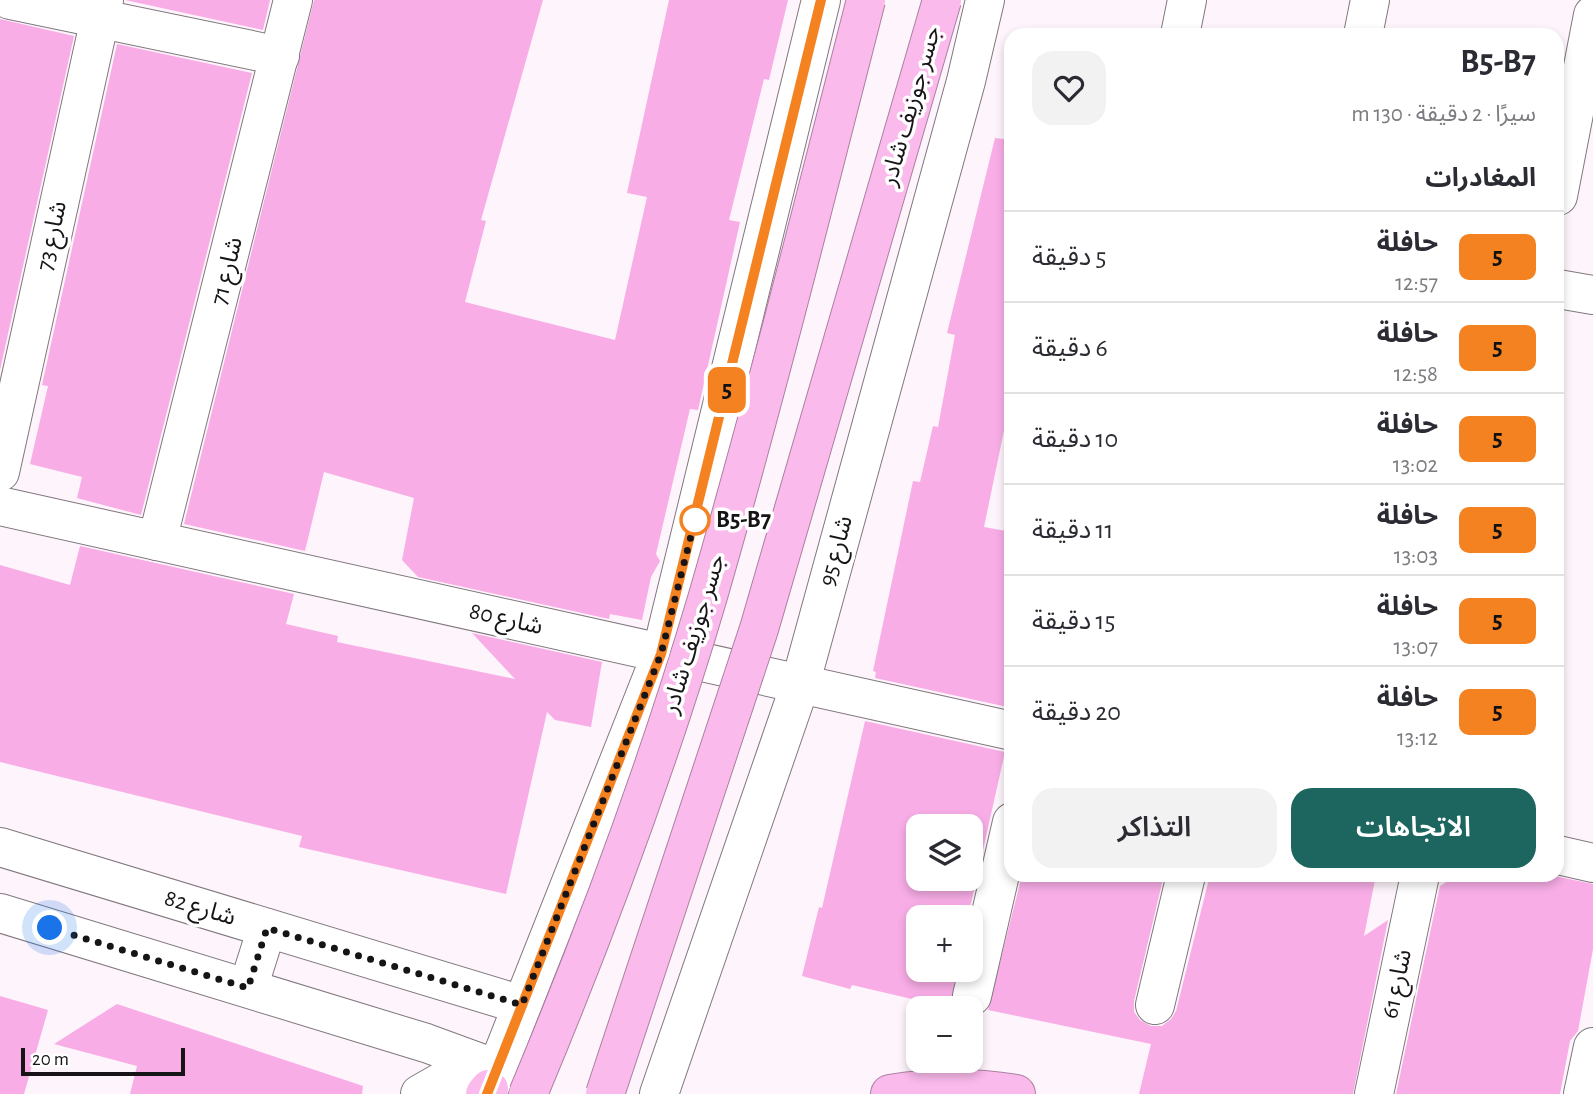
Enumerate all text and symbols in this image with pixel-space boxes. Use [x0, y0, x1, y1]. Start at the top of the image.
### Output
street label: جسر جوزيف شادر [876, 23, 946, 190]
text: B5-B7 [1460, 46, 1536, 79]
button: heart [1032, 51, 1106, 125]
text: سيرًا · 2 دقيقة · 130 m [1351, 103, 1536, 126]
text: المغادرات [1425, 165, 1536, 191]
street label: شارع 73 [33, 199, 75, 274]
text: حافلة [1377, 230, 1438, 256]
street label: شارع 71 [207, 235, 251, 308]
text: 5 دقيقة [1032, 244, 1106, 270]
text: 5 [1492, 245, 1503, 269]
text: 12:57 [1395, 272, 1438, 295]
text: حافلة [1377, 321, 1438, 347]
text: 6 دقيقة [1032, 335, 1108, 361]
text: 5 [1492, 336, 1503, 360]
text: 12:58 [1394, 363, 1438, 386]
line badge: 5 [704, 367, 750, 413]
text: 5 [722, 378, 732, 402]
text: حافلة [1377, 412, 1438, 438]
text: 10 دقيقة [1032, 426, 1118, 452]
text: 5 [1492, 427, 1503, 451]
text: 13:02 [1393, 454, 1438, 477]
text: حافلة [1377, 503, 1438, 529]
marker: B5-B7 [680, 505, 710, 535]
place label: B5-B7 [716, 508, 771, 532]
street label: شارع 95 [815, 513, 861, 590]
text: 11 دقيقة [1032, 517, 1113, 543]
text: 5 [1492, 518, 1503, 542]
text: 13:03 [1394, 545, 1438, 568]
street label: جسر جوزيف شادر [658, 552, 731, 718]
text: حافلة [1377, 594, 1438, 620]
street label: شارع 80 [466, 599, 545, 643]
text: 15 دقيقة [1032, 608, 1115, 634]
text: 5 [1492, 609, 1503, 633]
text: 13:07 [1394, 636, 1438, 659]
text: حافلة [1377, 685, 1438, 711]
text: 20 دقيقة [1032, 699, 1121, 725]
text: 5 [1492, 700, 1503, 724]
text: 13:12 [1397, 727, 1438, 750]
button: التذاكر [1032, 788, 1277, 868]
button: الاتجاهات [1291, 788, 1536, 868]
map controls [906, 814, 983, 1073]
button: layers [906, 814, 983, 891]
street label: شارع 82 [160, 886, 238, 934]
button: + [906, 905, 983, 982]
your location [32, 910, 67, 945]
street label: شارع 61 [1378, 947, 1420, 1022]
button: − [906, 996, 983, 1073]
scale bar [21, 1045, 186, 1077]
text: 20 m [32, 1050, 69, 1069]

